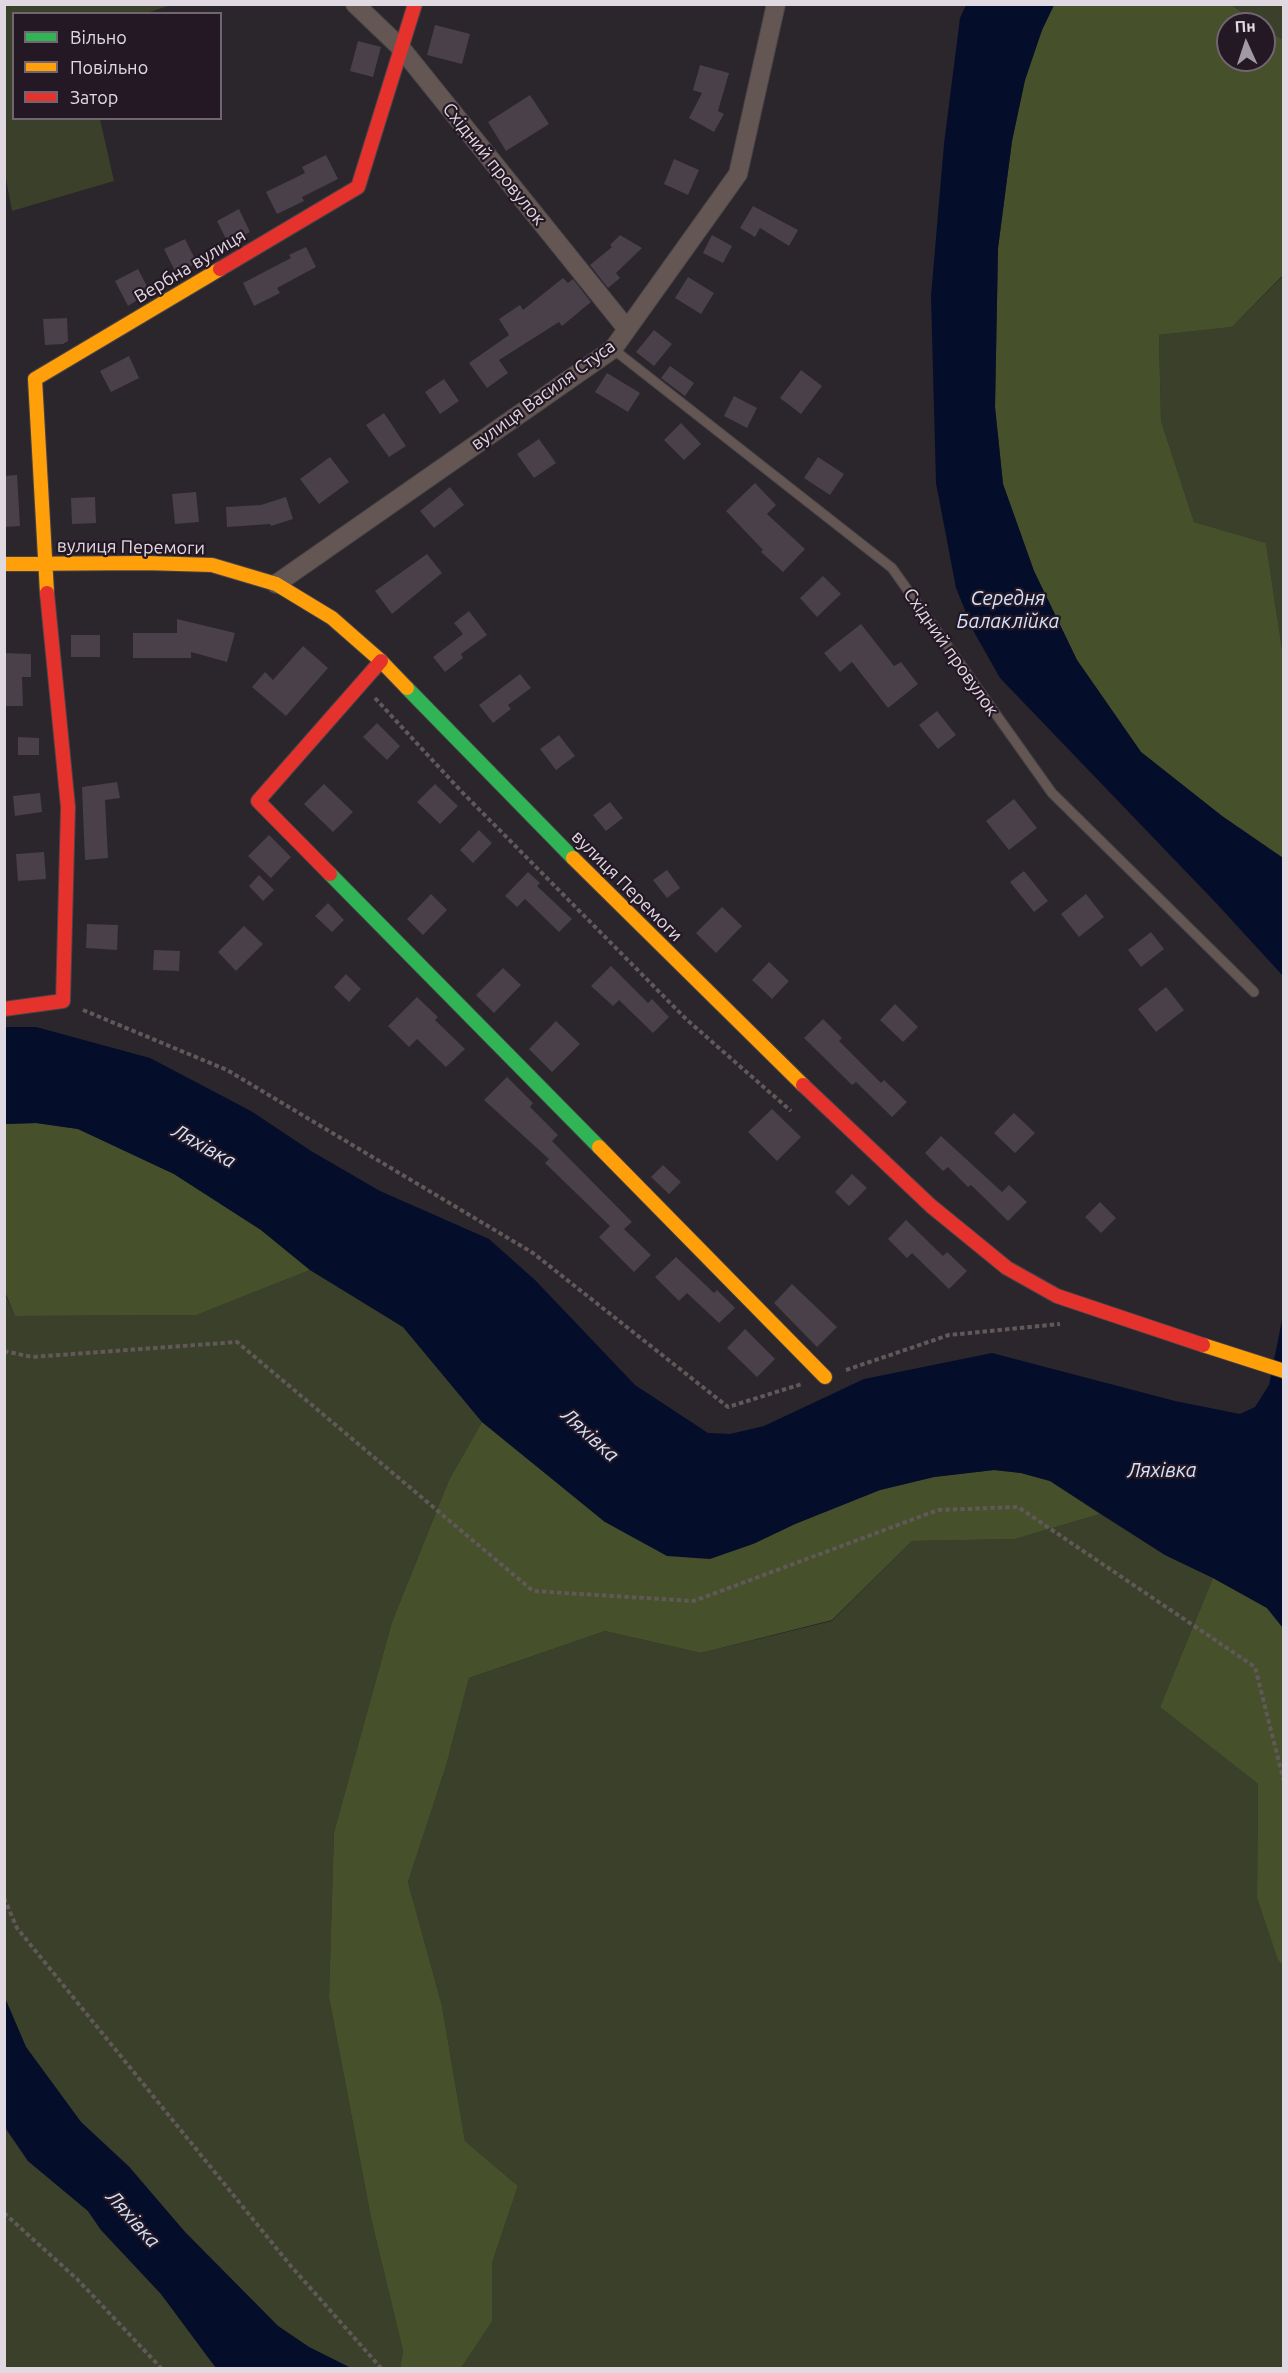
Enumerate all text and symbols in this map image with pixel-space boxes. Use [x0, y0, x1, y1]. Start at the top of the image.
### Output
legend [12, 12, 222, 120]
north arrow [1216, 12, 1276, 72]
text: Пн [1234, 16, 1256, 36]
text: Вільно [70, 27, 127, 47]
text: Повільно [70, 57, 148, 77]
text: Затор [70, 87, 118, 107]
street label: Східний провулок [438, 98, 550, 230]
street label: Вербна вулиця [130, 224, 250, 308]
street label: вулиця Василя Стуса [467, 335, 619, 455]
street label: вулиця Перемоги [57, 535, 205, 559]
street label: Східний провулок [899, 584, 1003, 720]
water label: Середня Балаклійка [957, 586, 1059, 633]
street label: вулиця Перемоги [567, 826, 687, 946]
water label: Ляхівка [168, 1119, 240, 1173]
water label: Ляхівка [556, 1403, 624, 1467]
water label: Ляхівка [1127, 1458, 1197, 1482]
water label: Ляхівка [101, 2185, 165, 2253]

